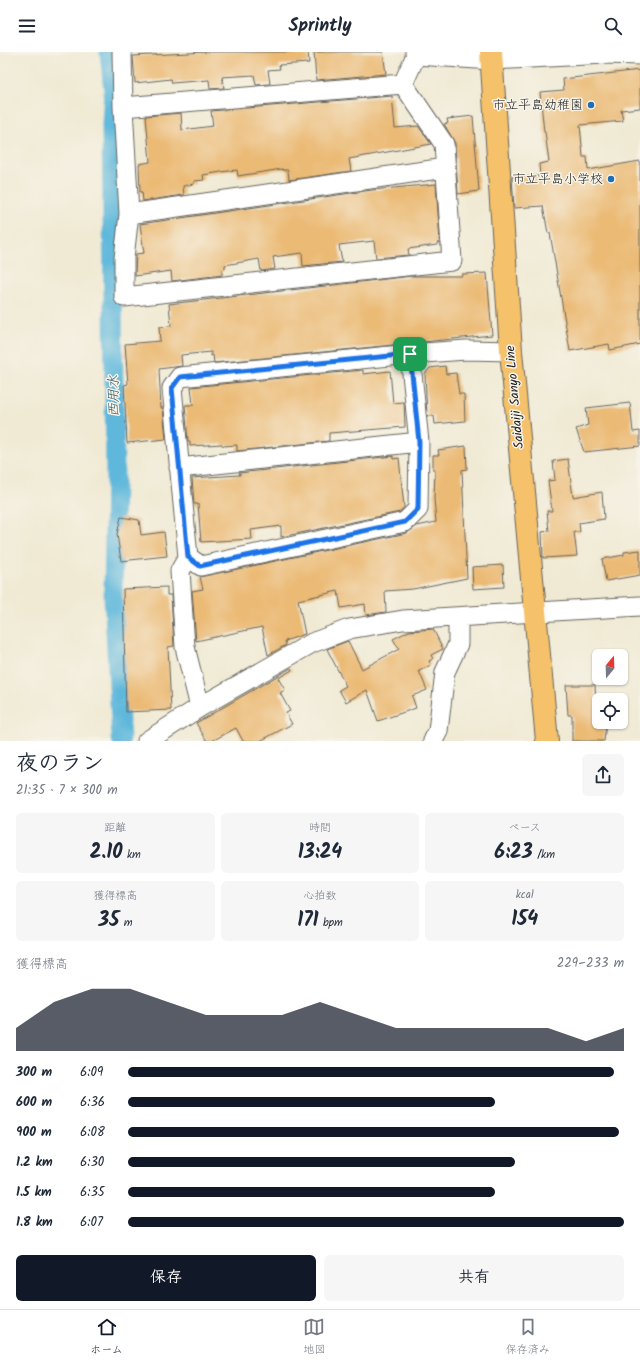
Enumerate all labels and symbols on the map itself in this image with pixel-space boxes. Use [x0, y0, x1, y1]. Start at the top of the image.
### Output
place label: 市立平島幼稚園 [492, 95, 583, 116]
marker: 市立平島幼稚園 [586, 100, 596, 110]
place label: 市立平島小学校 [512, 169, 603, 190]
marker: 市立平島小学校 [606, 174, 616, 184]
pin [393, 337, 427, 371]
street label: Saidaiji Sanyo Line [500, 344, 530, 449]
water label: 西用水 [103, 375, 125, 417]
north arrow [592, 649, 628, 685]

